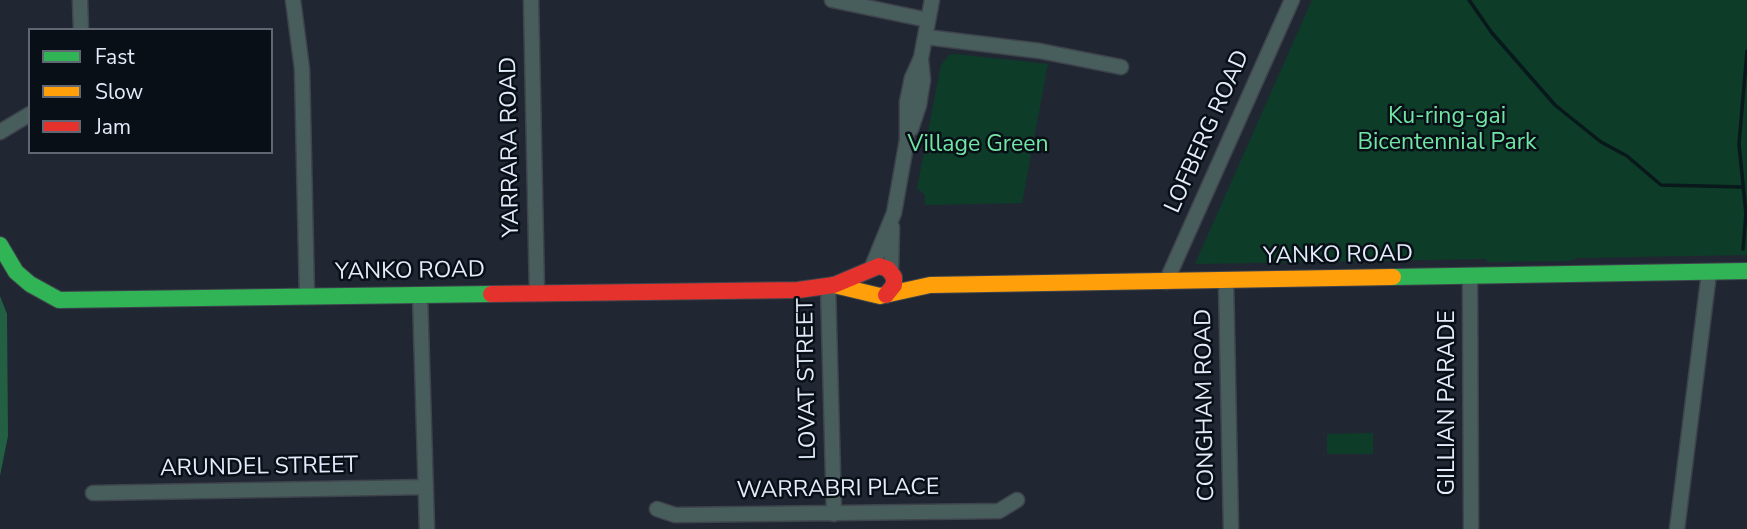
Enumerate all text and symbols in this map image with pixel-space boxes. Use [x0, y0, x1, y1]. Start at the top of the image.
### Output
legend [28, 28, 273, 154]
text: Fast [95, 43, 135, 71]
street label: LOFBERG ROAD [1160, 46, 1256, 218]
street label: YARRARA ROAD [496, 57, 526, 237]
text: Slow [95, 78, 143, 106]
park label: Ku-ring-gai Bicentennial Park [1357, 103, 1537, 157]
text: Jam [95, 113, 131, 141]
park label: Village Green [908, 131, 1048, 159]
street label: YANKO ROAD [1263, 241, 1413, 271]
street label: YANKO ROAD [335, 257, 485, 287]
street label: LOVAT STREET [793, 298, 823, 460]
street label: CONGHAM ROAD [1191, 308, 1221, 502]
street label: GILLIAN PARADE [1434, 310, 1462, 496]
street label: ARUNDEL STREET [160, 452, 358, 484]
street label: WARRABRI PLACE [736, 474, 940, 506]

